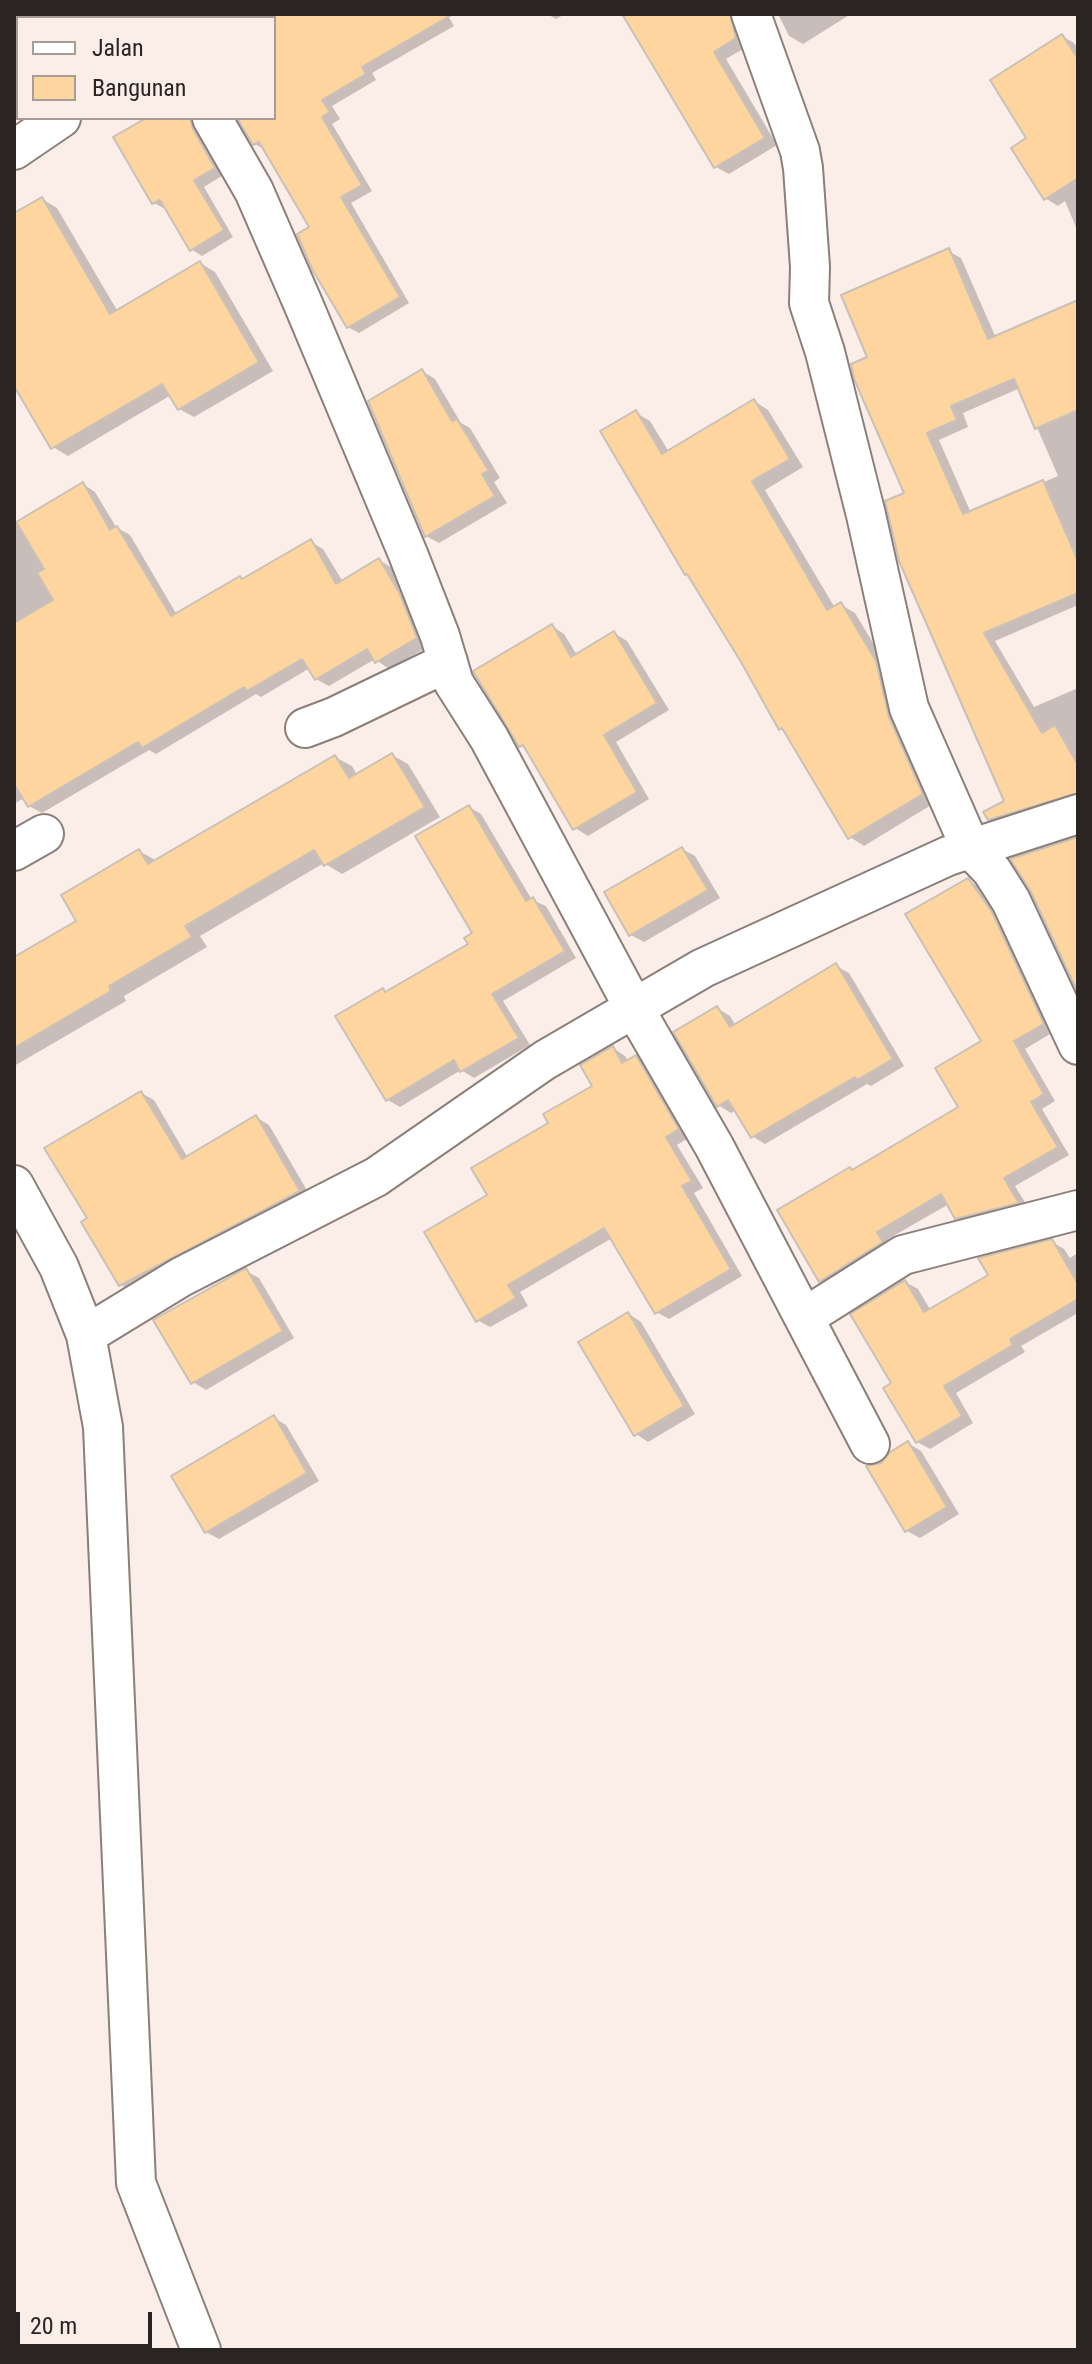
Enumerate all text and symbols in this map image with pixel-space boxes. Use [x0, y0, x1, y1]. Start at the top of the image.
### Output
legend [16, 16, 276, 120]
text: Jalan [92, 34, 144, 62]
text: Bangunan [92, 74, 186, 102]
scale bar [20, 2296, 156, 2346]
text: 20 m [30, 2312, 77, 2340]

